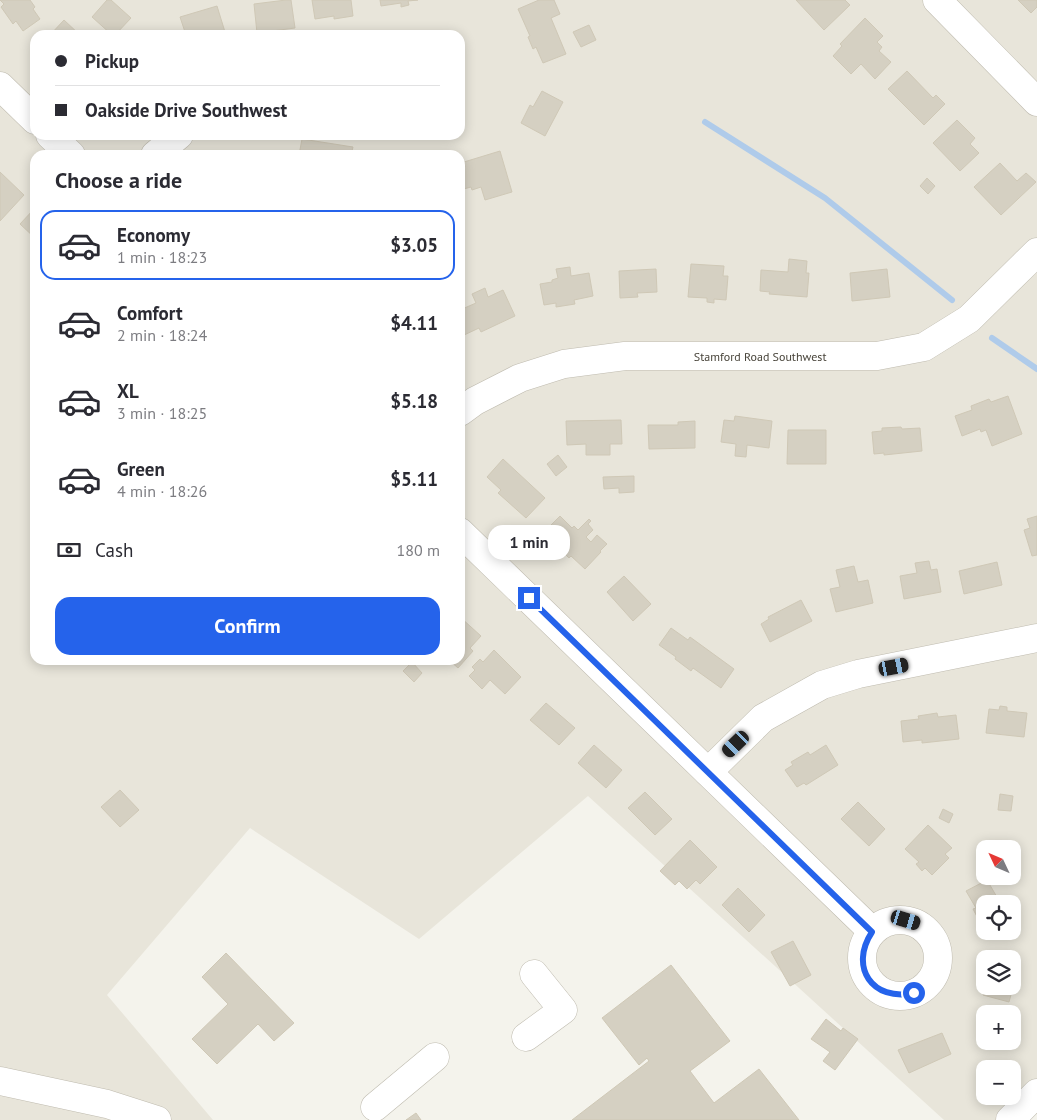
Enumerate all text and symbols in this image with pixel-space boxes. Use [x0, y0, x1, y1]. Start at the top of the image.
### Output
text: Pickup [85, 49, 139, 73]
text: Oakside Drive Southwest [85, 98, 287, 122]
text: Choose a ride [55, 166, 182, 194]
icon: car [57, 223, 102, 268]
text: Economy [117, 223, 190, 247]
text: $3.05 [390, 233, 438, 257]
text: 1 min · 18:23 [117, 247, 207, 267]
icon: car [57, 301, 102, 346]
text: Comfort [117, 301, 183, 325]
text: $4.11 [390, 311, 438, 335]
text: 2 min · 18:24 [117, 325, 207, 345]
street label: Stamford Road Southwest [694, 349, 826, 364]
icon: car [57, 379, 102, 424]
text: XL [117, 379, 139, 403]
text: $5.18 [390, 389, 438, 413]
text: 3 min · 18:25 [117, 403, 207, 423]
icon: car [57, 457, 102, 502]
text: Green [117, 457, 165, 481]
text: $5.11 [390, 467, 438, 491]
text: 4 min · 18:26 [117, 481, 207, 501]
callout: 1 min [488, 526, 570, 560]
text: 1 min [509, 532, 549, 552]
icon: cash [55, 536, 83, 564]
text: Cash [95, 538, 133, 562]
text: 180 m [397, 540, 440, 560]
route end [518, 587, 540, 609]
button: Confirm [55, 597, 440, 655]
car [877, 657, 910, 677]
car [719, 728, 752, 760]
north arrow [976, 840, 1021, 885]
map controls [976, 840, 1021, 1105]
button: locate [976, 895, 1021, 940]
car [889, 908, 922, 932]
button: layers [976, 950, 1021, 995]
route start [903, 982, 925, 1004]
button: + [976, 1005, 1021, 1050]
button: − [976, 1060, 1021, 1105]

